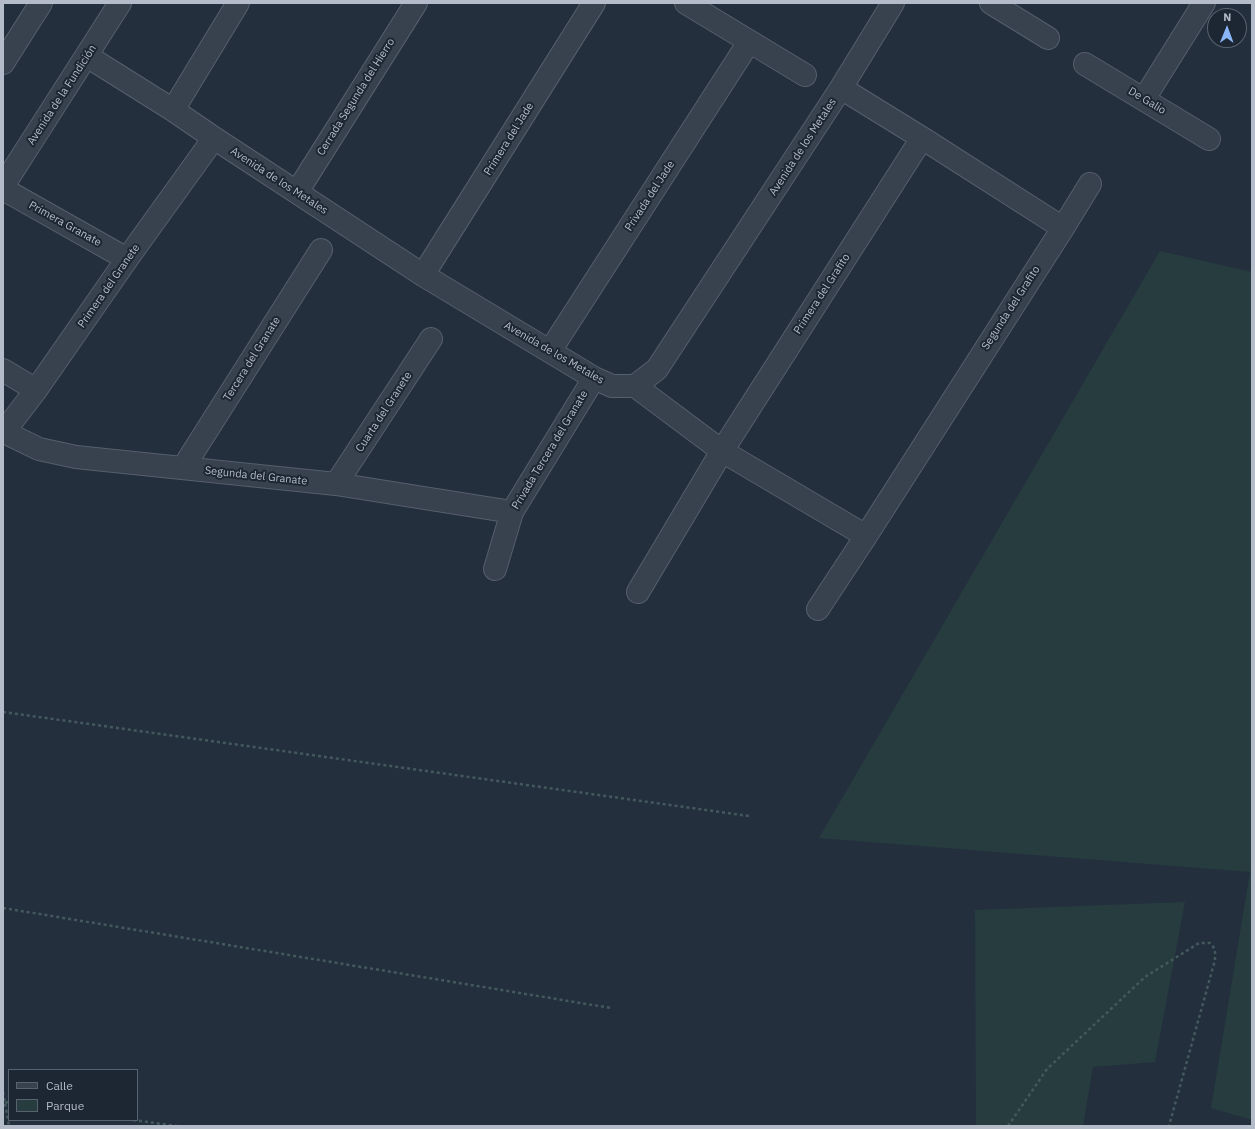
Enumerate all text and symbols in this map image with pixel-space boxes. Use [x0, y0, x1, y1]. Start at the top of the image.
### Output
north arrow [1207, 8, 1247, 48]
text: N [1223, 10, 1231, 24]
street label: Cerrada Segunda del Hierro [314, 36, 398, 158]
street label: Avenida de la Fundición [25, 42, 99, 148]
street label: De Galio [1126, 85, 1168, 117]
street label: Avenida de los Metales [767, 96, 839, 198]
street label: Primera del Jade [481, 100, 537, 178]
street label: Avenida de los Metales [228, 145, 330, 217]
street label: Privada del Jade [622, 158, 678, 234]
street label: Primera Granate [26, 199, 104, 249]
street label: Primera del Granete [75, 242, 143, 330]
street label: Primera del Grafito [791, 251, 853, 337]
street label: Segunda del Grafito [979, 264, 1043, 352]
street label: Tercera del Granate [221, 314, 283, 404]
street label: Avenida de los Metales [502, 319, 606, 387]
street label: Cuarta del Granete [353, 369, 415, 455]
street label: Privada Tercera del Granate [509, 388, 591, 512]
street label: Segunda del Granate [204, 464, 308, 488]
legend [8, 1069, 138, 1121]
text: Calle [46, 1078, 73, 1093]
text: Parque [46, 1098, 84, 1113]

